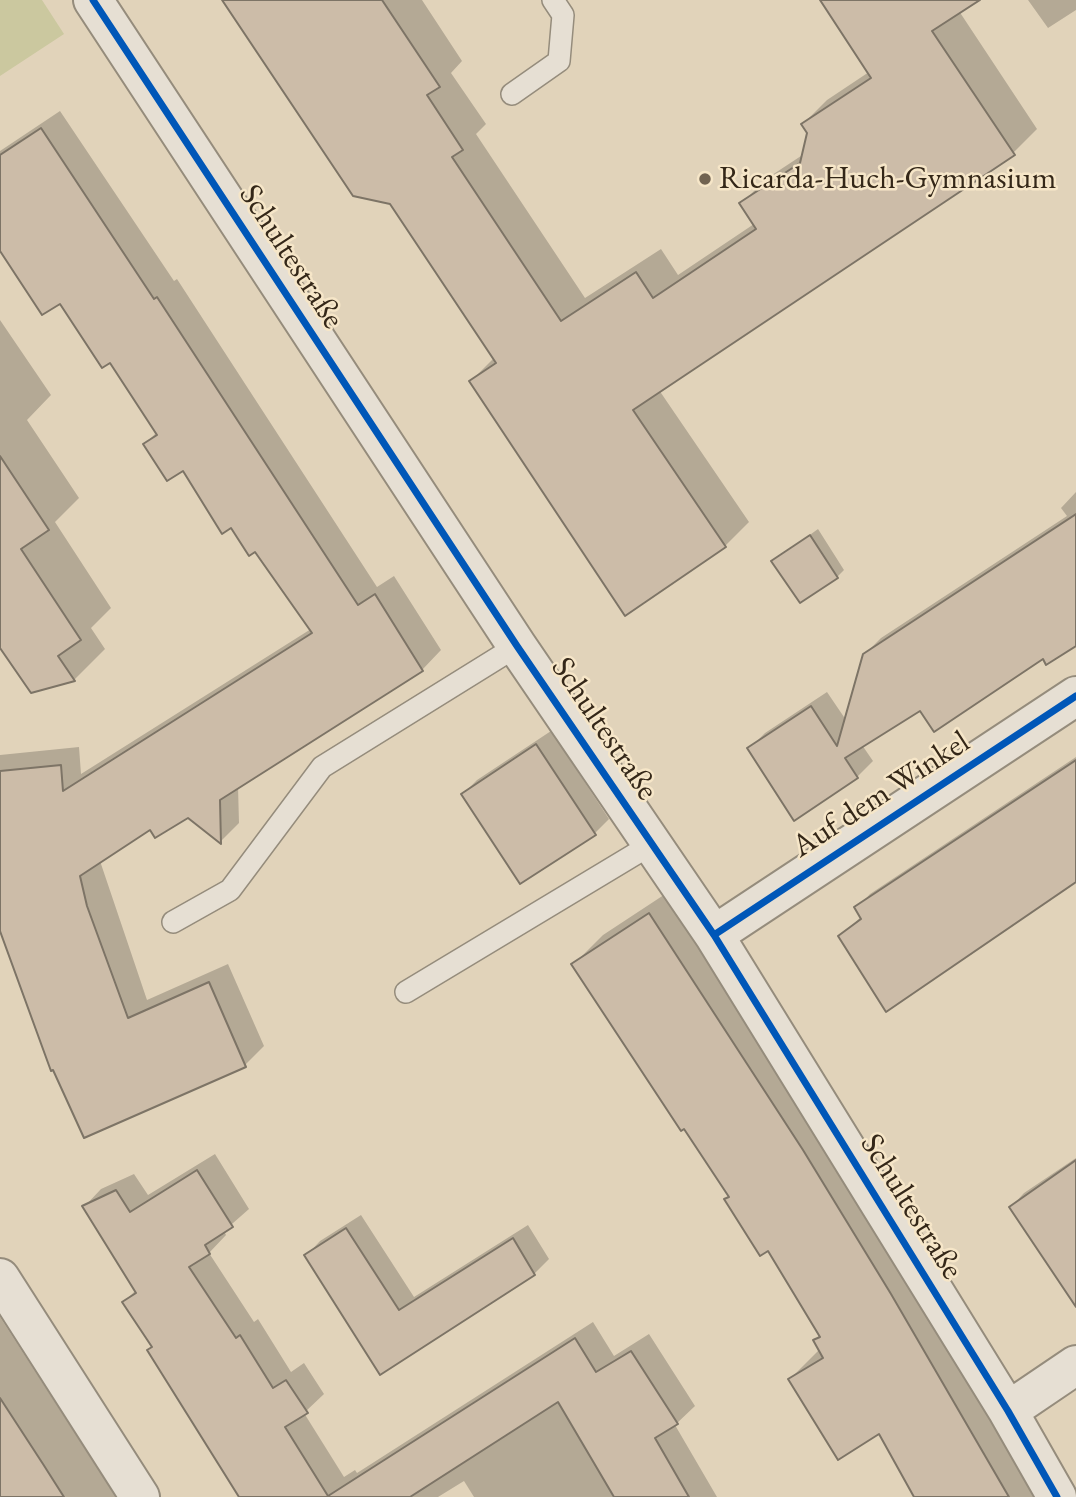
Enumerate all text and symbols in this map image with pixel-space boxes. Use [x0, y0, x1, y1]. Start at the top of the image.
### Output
place label: Ricarda-Huch-Gymnasium [719, 160, 1056, 198]
marker: Ricarda-Huch-Gymnasium [697, 171, 713, 187]
street label: Schultestraße [230, 178, 352, 336]
street label: Schultestraße [542, 650, 666, 808]
street label: Auf dem Winkel [785, 723, 977, 867]
street label: Schultestraße [851, 1127, 971, 1287]

